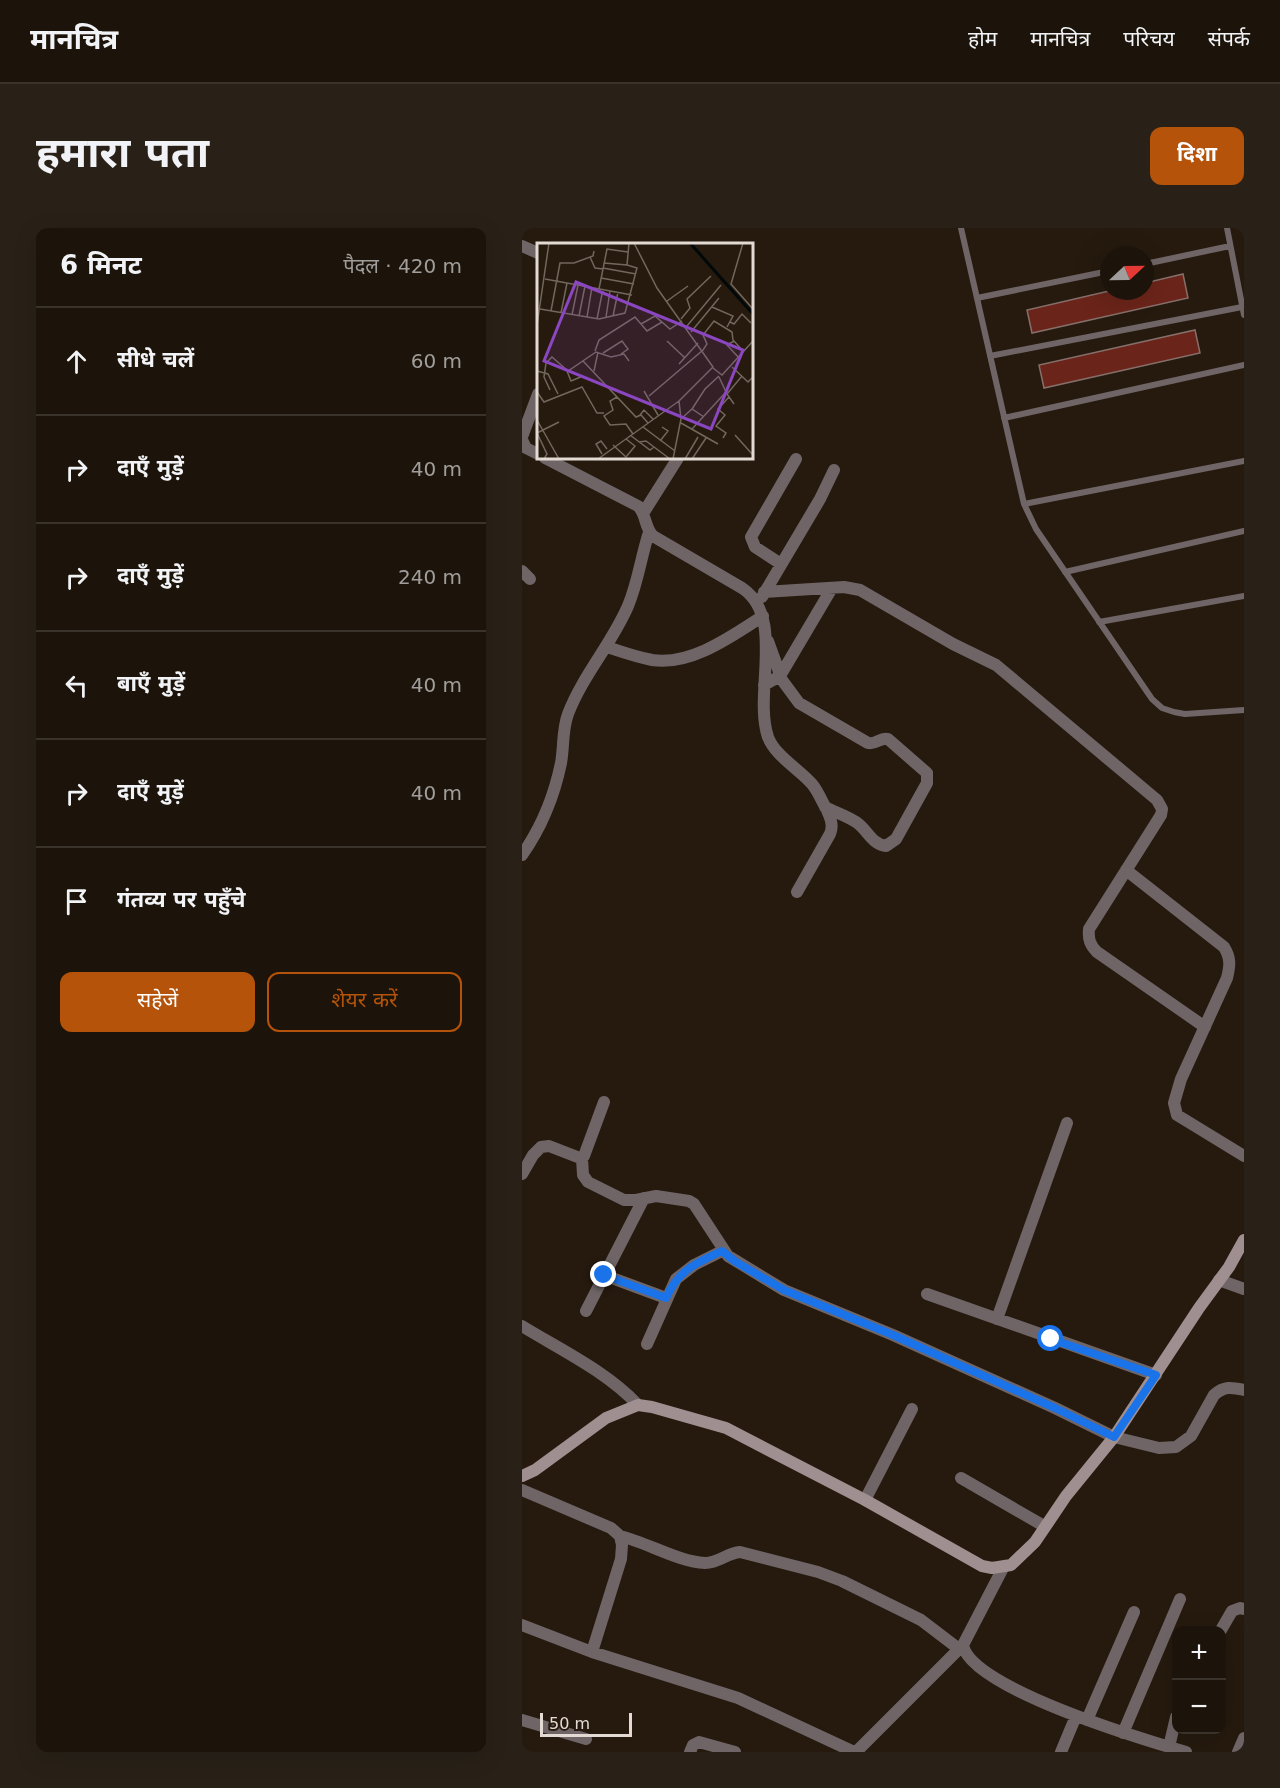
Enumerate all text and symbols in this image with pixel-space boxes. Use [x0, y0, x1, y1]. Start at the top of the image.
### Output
text: मानचित्र [30, 23, 118, 56]
text: होम [968, 27, 997, 51]
text: मानचित्र [1030, 27, 1090, 51]
text: परिचय [1123, 27, 1175, 51]
text: संपर्क [1208, 27, 1250, 51]
button: दिशा [1150, 127, 1244, 185]
text: हमारा पता [36, 128, 209, 177]
inset map [537, 243, 753, 459]
north arrow [1100, 246, 1154, 300]
text: 6 मिनट [60, 250, 142, 280]
text: पैदल · 420 m [343, 254, 462, 278]
icon: ahead [60, 345, 93, 378]
text: सीधे चलें [117, 347, 194, 372]
text: 60 m [411, 349, 462, 373]
icon: right [60, 453, 93, 486]
text: दाएँ मुड़ें [117, 455, 184, 480]
text: 40 m [411, 457, 462, 481]
icon: right [60, 561, 93, 594]
text: दाएँ मुड़ें [117, 563, 184, 588]
text: 240 m [398, 565, 462, 589]
icon: left [60, 669, 93, 702]
text: बाएँ मुड़ें [117, 671, 185, 696]
text: 40 m [411, 673, 462, 697]
icon: right [60, 777, 93, 810]
text: दाएँ मुड़ें [117, 779, 184, 804]
text: 40 m [411, 781, 462, 805]
icon: arrive [60, 885, 93, 918]
text: गंतव्य पर पहुँचे [117, 887, 245, 912]
button: सहेजें [60, 972, 255, 1032]
button: शेयर करें [267, 972, 462, 1032]
route end [590, 1261, 616, 1287]
route start [1037, 1325, 1063, 1351]
map controls [1172, 1626, 1226, 1734]
button: + [1172, 1626, 1226, 1680]
button: − [1172, 1680, 1226, 1734]
scale bar [540, 1710, 632, 1738]
text: 50 m [549, 1714, 590, 1733]

